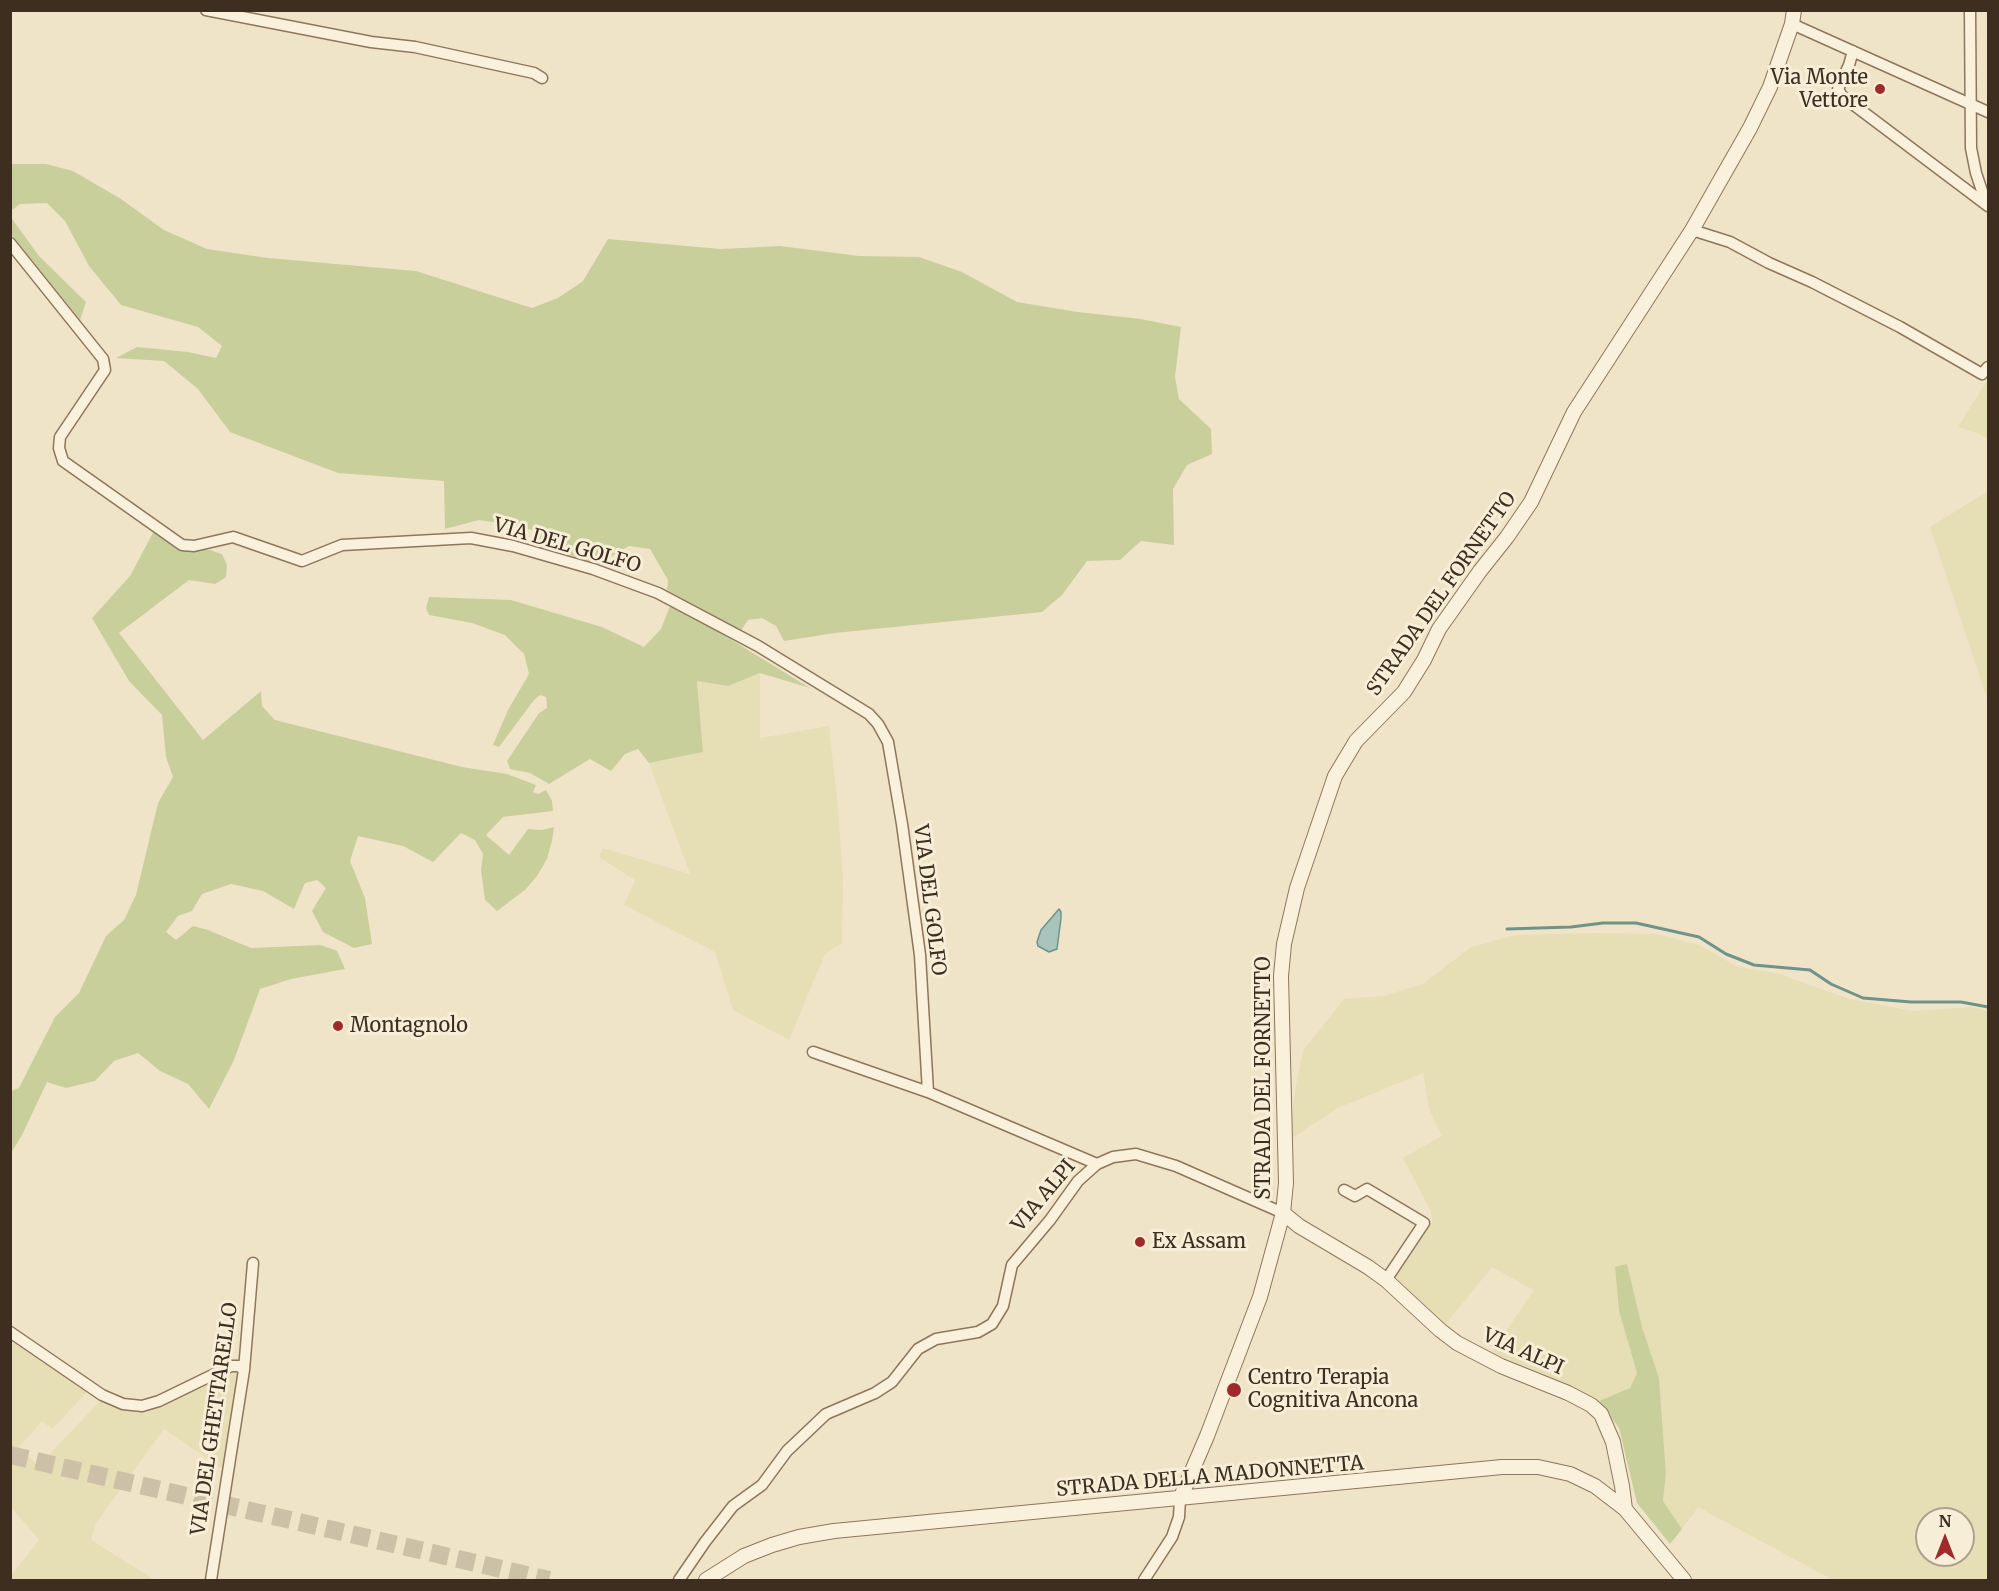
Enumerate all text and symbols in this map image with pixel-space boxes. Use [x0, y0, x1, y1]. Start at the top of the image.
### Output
place label: Via Monte Vettore [1771, 66, 1868, 113]
marker: Via Monte Vettore [1873, 82, 1887, 96]
street label: STRADA DEL FORNETTO [1362, 487, 1522, 701]
street label: VIA DEL GOLFO [491, 513, 643, 579]
street label: VIA DEL GOLFO [908, 823, 950, 977]
street label: STRADA DEL FORNETTO [1252, 956, 1276, 1200]
place label: Montagnolo [350, 1014, 468, 1038]
marker: Montagnolo [331, 1019, 345, 1033]
street label: VIA ALPI [1007, 1155, 1081, 1237]
place label: Ex Assam [1152, 1230, 1246, 1254]
marker: Ex Assam [1133, 1235, 1147, 1249]
street label: VIA DEL GHETTARELLO [187, 1301, 243, 1537]
street label: VIA ALPI [1479, 1323, 1567, 1381]
place label: Centro Terapia Cognitiva Ancona [1248, 1366, 1418, 1413]
marker: Centro Terapia Cognitiva Ancona [1225, 1381, 1243, 1399]
street label: STRADA DELLA MADONNETTA [1055, 1452, 1365, 1502]
north arrow [1915, 1507, 1975, 1567]
text: N [1939, 1511, 1951, 1531]

